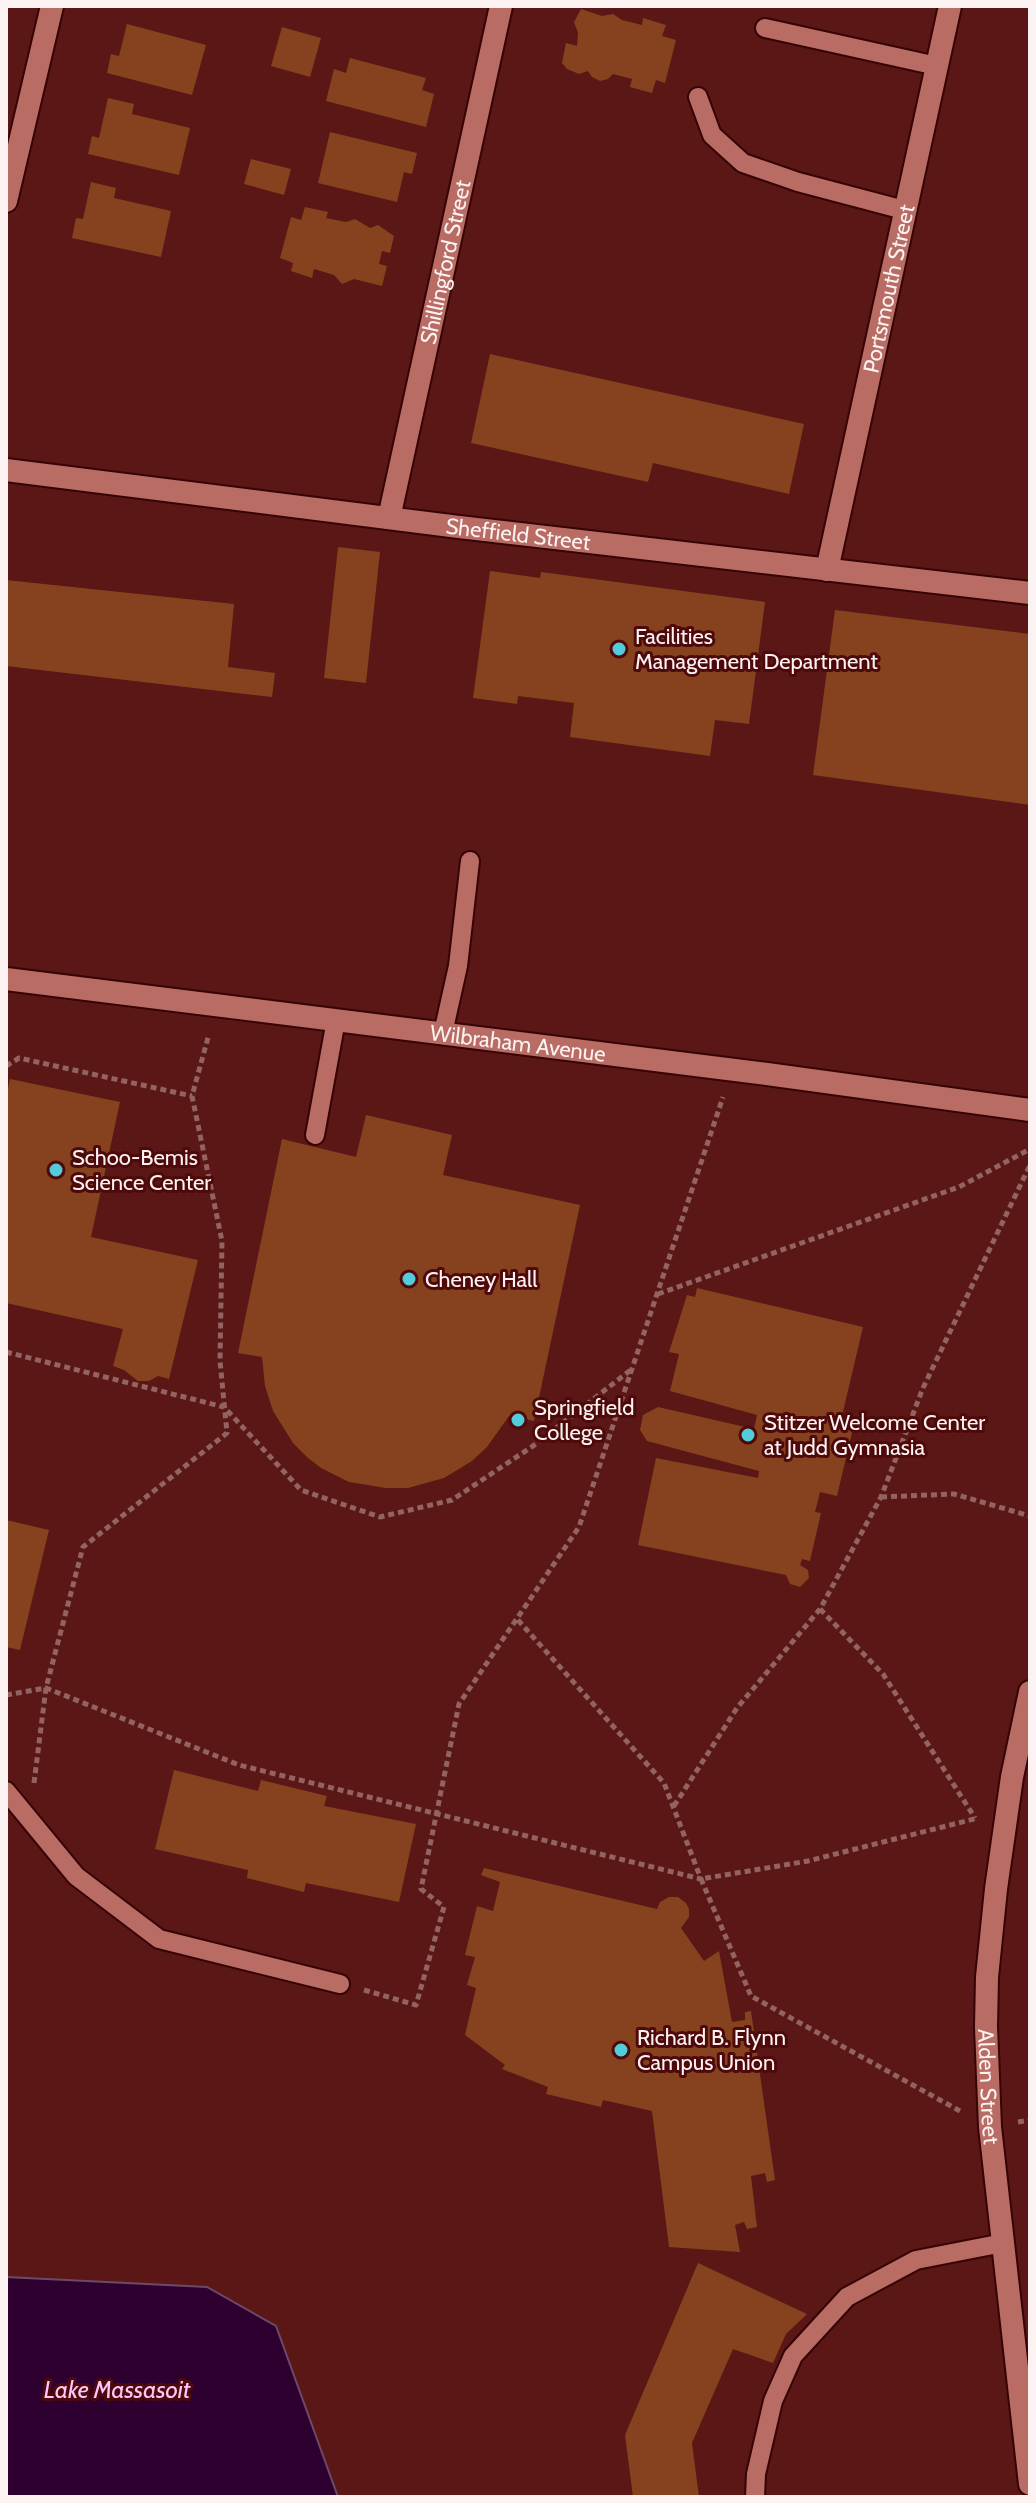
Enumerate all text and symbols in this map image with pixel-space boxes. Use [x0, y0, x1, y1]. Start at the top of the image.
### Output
street label: Shillingford Street [414, 177, 476, 347]
street label: Portsmouth Street [857, 201, 920, 375]
street label: Sheffield Street [444, 512, 592, 556]
place label: Facilities Management Department [635, 623, 878, 675]
marker: Facilities Management Department [610, 640, 628, 658]
street label: Wilbraham Avenue [429, 1019, 607, 1067]
place label: Schoo-Bemis Science Center [72, 1144, 211, 1196]
marker: Schoo-Bemis Science Center [47, 1161, 65, 1179]
place label: Cheney Hall [425, 1266, 538, 1293]
marker: Cheney Hall [400, 1270, 418, 1288]
place label: Springfield College [534, 1394, 634, 1446]
place label: Stitzer Welcome Center at Judd Gymnasia [764, 1409, 985, 1461]
marker: Springfield College [509, 1411, 527, 1429]
marker: Stitzer Welcome Center at Judd Gymnasia [739, 1426, 757, 1444]
place label: Richard B. Flynn Campus Union [637, 2024, 786, 2076]
street label: Alden Street [973, 2028, 1005, 2146]
marker: Richard B. Flynn Campus Union [612, 2041, 630, 2059]
water label: Lake Massasoit [44, 2375, 191, 2404]

